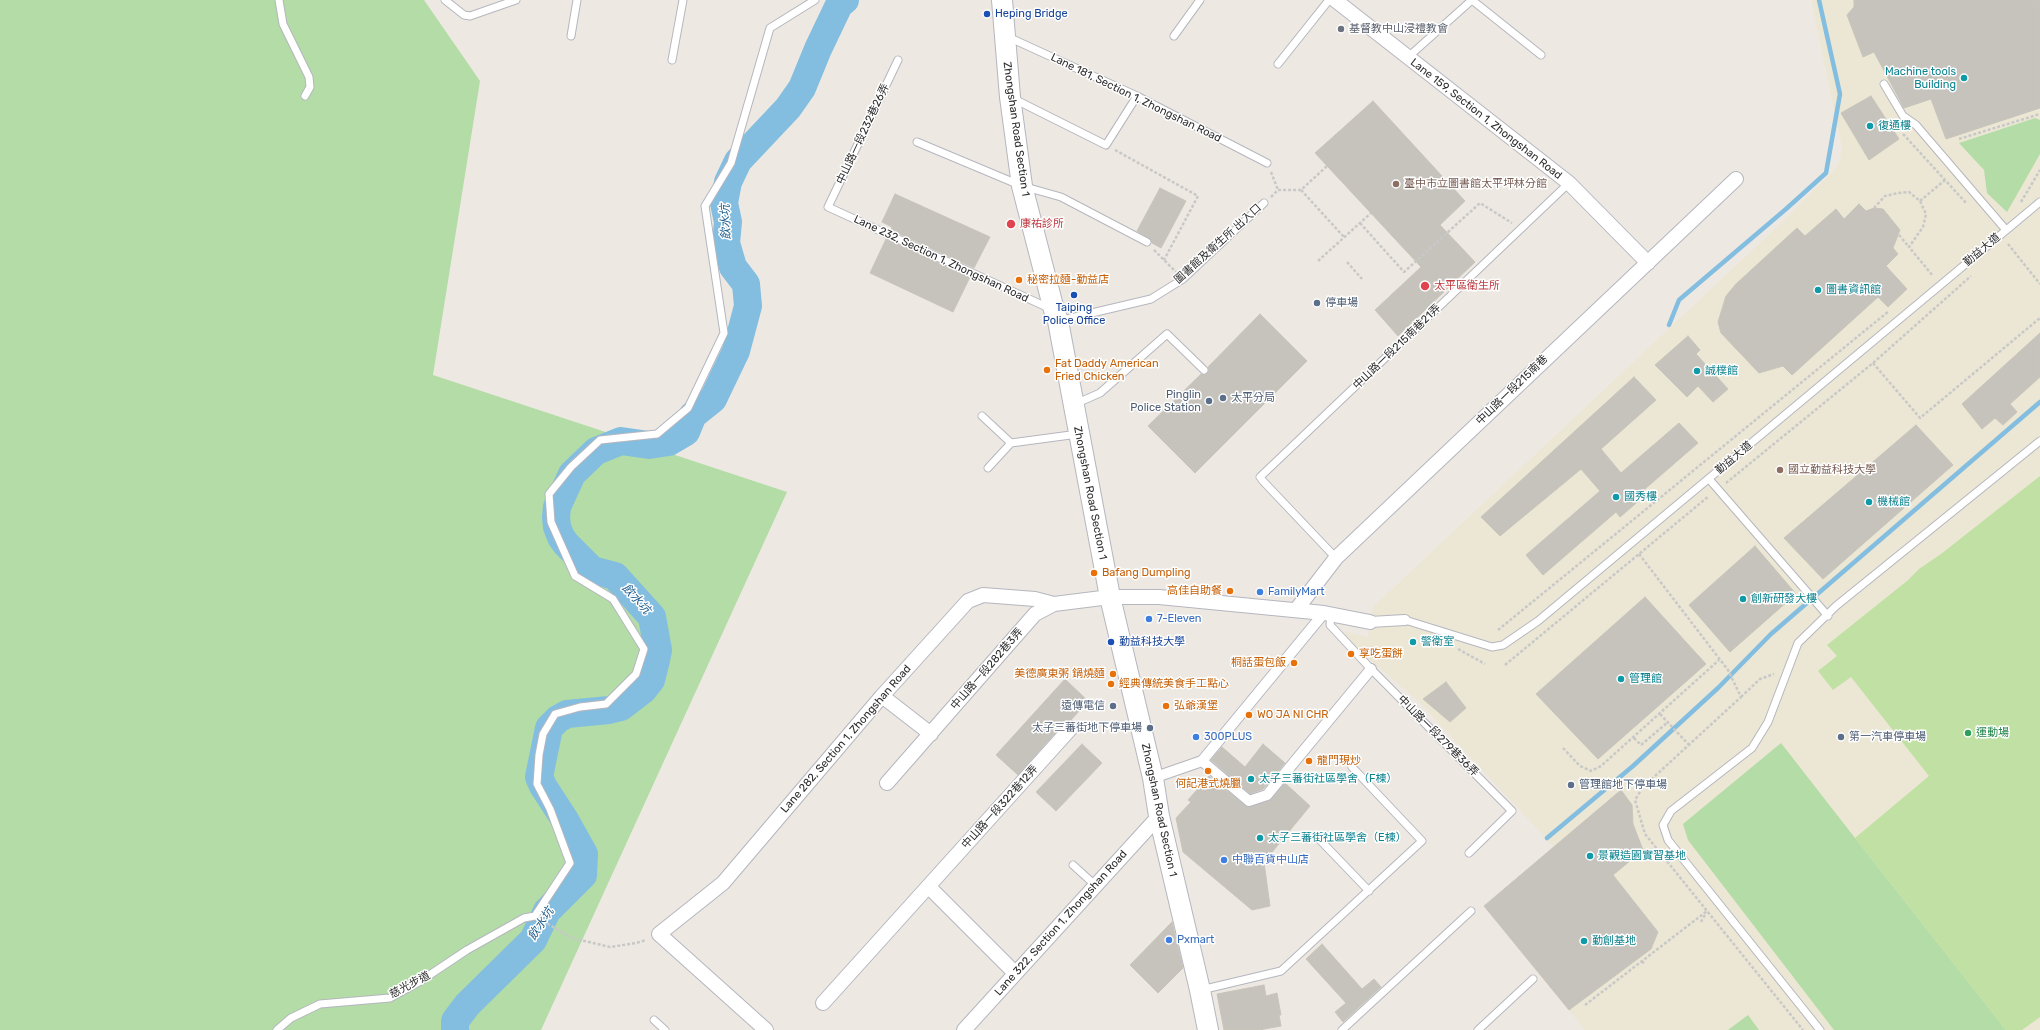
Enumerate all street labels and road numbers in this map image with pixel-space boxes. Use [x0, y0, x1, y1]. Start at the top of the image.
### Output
street label: Lane 181, Section 1, Zhongshan Road [1049, 51, 1223, 145]
street label: Lane 159, Section 1, Zhongshan Road [1408, 56, 1564, 182]
street label: Zhongshan Road Section 1 [1000, 61, 1032, 197]
street label: 中山路一段232巷26弄 [834, 82, 892, 186]
street label: 圖書館及衛生所 出入口 [1172, 201, 1264, 287]
street label: Lane 232, Section 1, Zhongshan Road [852, 213, 1030, 305]
street label: 勤益大道 [1961, 231, 2003, 269]
street label: 中山路一段215南巷21弄 [1350, 302, 1444, 392]
street label: 中山路一段215南巷 [1473, 352, 1551, 428]
street label: Zhongshan Road Section 1 [1071, 425, 1109, 561]
street label: 勤益大道 [1713, 439, 1755, 477]
street label: 中山路一段282巷3弄 [948, 626, 1026, 712]
street label: Lane 282, Section 1, Zhongshan Road [778, 662, 914, 816]
street label: 中山路一段279巷36弄 [1395, 693, 1481, 779]
street label: Zhongshan Road Section 1 [1138, 742, 1180, 878]
street label: 中山路一段322巷12弄 [959, 763, 1041, 851]
street label: Lane 322, Section 1, Zhongshan Road [992, 848, 1130, 998]
street label: 慈光步道 [387, 969, 433, 1001]

